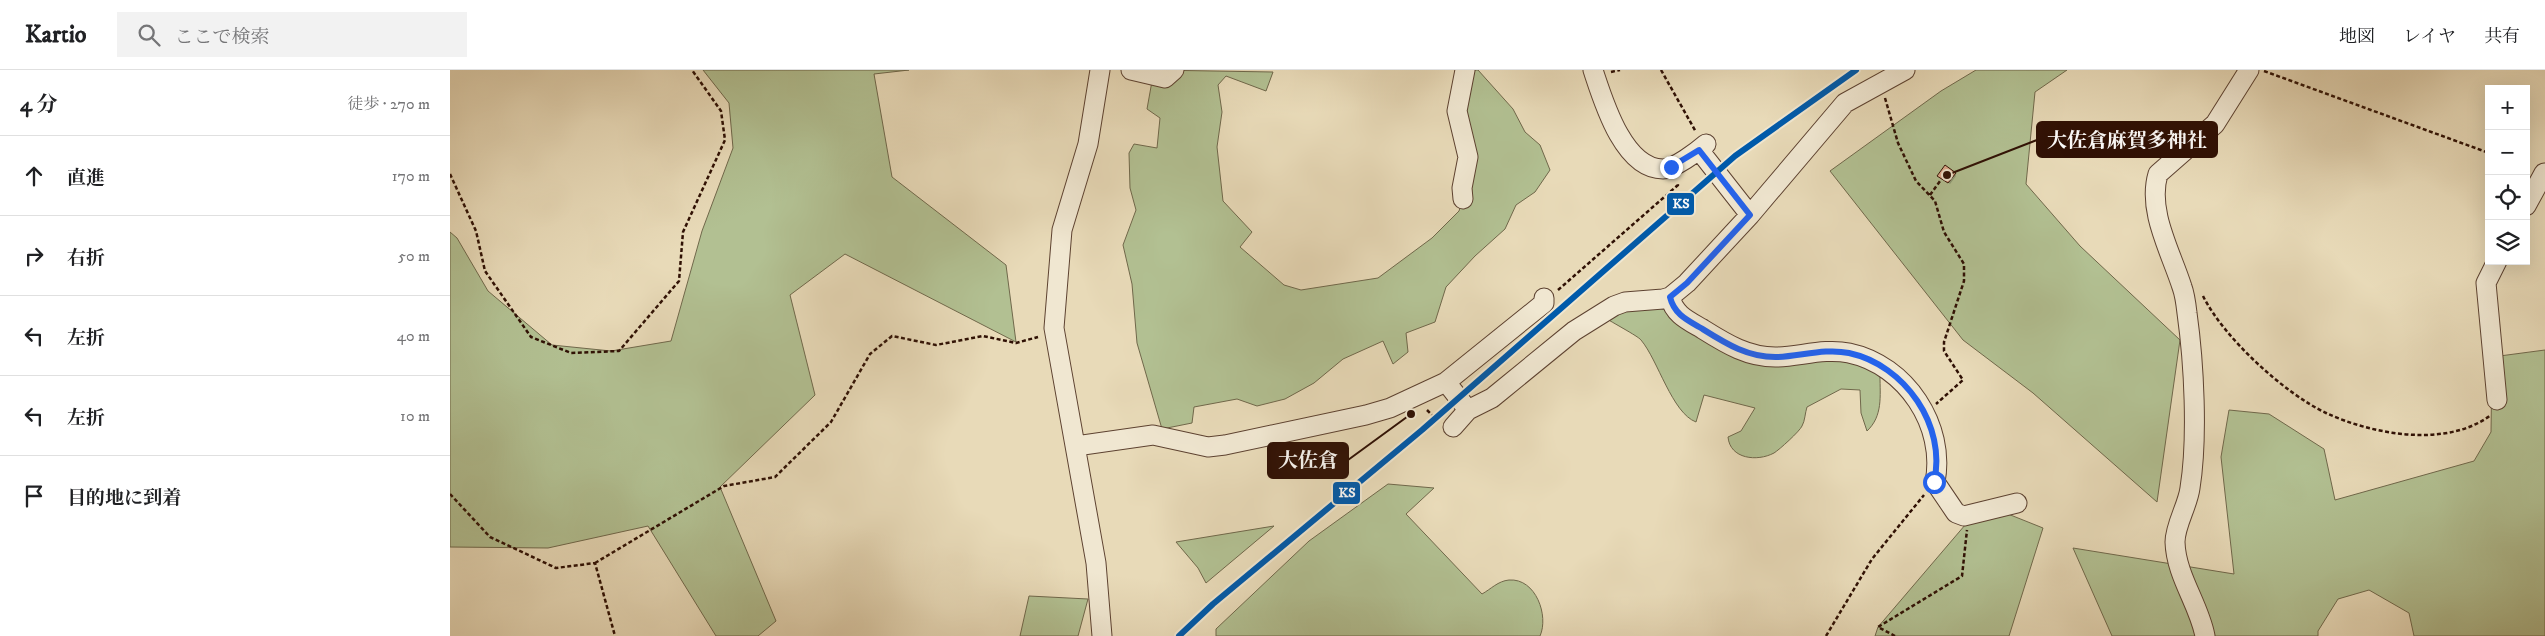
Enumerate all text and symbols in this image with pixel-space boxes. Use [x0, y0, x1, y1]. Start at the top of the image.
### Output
search box [117, 12, 467, 57]
text: Kartio [25, 20, 87, 50]
icon: search [135, 21, 163, 49]
text: ここで検索 [175, 26, 270, 49]
text: 地図 [2339, 26, 2375, 48]
text: レイヤ [2403, 26, 2456, 48]
text: 共有 [2484, 26, 2520, 48]
map controls [2485, 85, 2530, 265]
button: + [2485, 85, 2530, 130]
text: 4 分 [20, 92, 58, 118]
text: 徒歩 · 270 m [347, 94, 430, 114]
callout: 大佐倉麻賀多神社 [2037, 122, 2217, 157]
text: 大佐倉麻賀多神社 [2047, 129, 2207, 154]
button: − [2485, 130, 2530, 175]
route end [1660, 156, 1683, 179]
icon: ahead [20, 162, 48, 190]
text: 170 m [392, 166, 430, 186]
text: 直進 [67, 167, 105, 190]
button: locate [2485, 175, 2530, 220]
line badge: KS [1666, 192, 1695, 216]
text: KS [1672, 195, 1690, 213]
button: layers [2485, 220, 2530, 265]
icon: right [20, 242, 48, 270]
text: 50 m [398, 246, 430, 266]
text: 右折 [67, 247, 105, 270]
icon: left [20, 322, 48, 350]
text: 40 m [397, 326, 430, 346]
text: 左折 [67, 327, 105, 350]
icon: left [20, 402, 48, 430]
text: 10 m [400, 406, 430, 426]
text: 左折 [67, 407, 105, 430]
callout: 大佐倉 [1268, 443, 1348, 478]
text: 大佐倉 [1278, 449, 1338, 474]
route start [1923, 471, 1946, 494]
line badge: KS [1332, 481, 1361, 505]
icon: arrive [20, 482, 48, 510]
text: KS [1338, 484, 1356, 502]
text: 目的地に到着 [67, 487, 181, 510]

